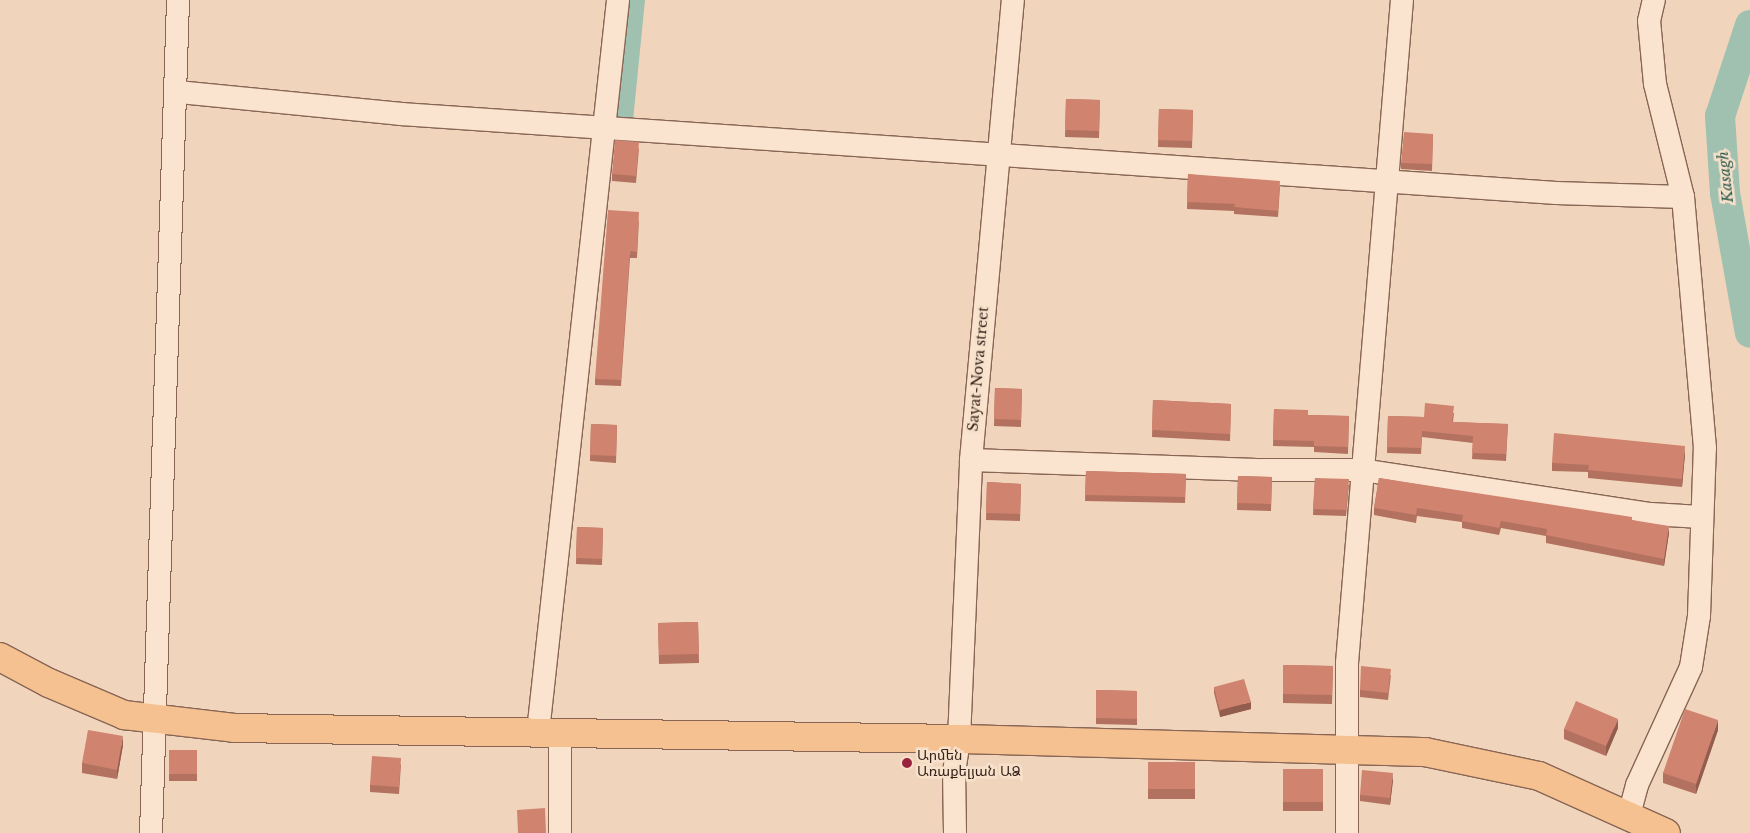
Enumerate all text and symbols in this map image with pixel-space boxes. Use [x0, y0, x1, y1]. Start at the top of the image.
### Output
water label: Kasagh [1713, 150, 1737, 204]
street label: Sayat-Nova street [964, 306, 992, 432]
place label: Արմեն Առաքելյան ԱՁ [917, 747, 1021, 780]
marker: Արմեն Առաքելյան ԱՁ [901, 757, 913, 769]

